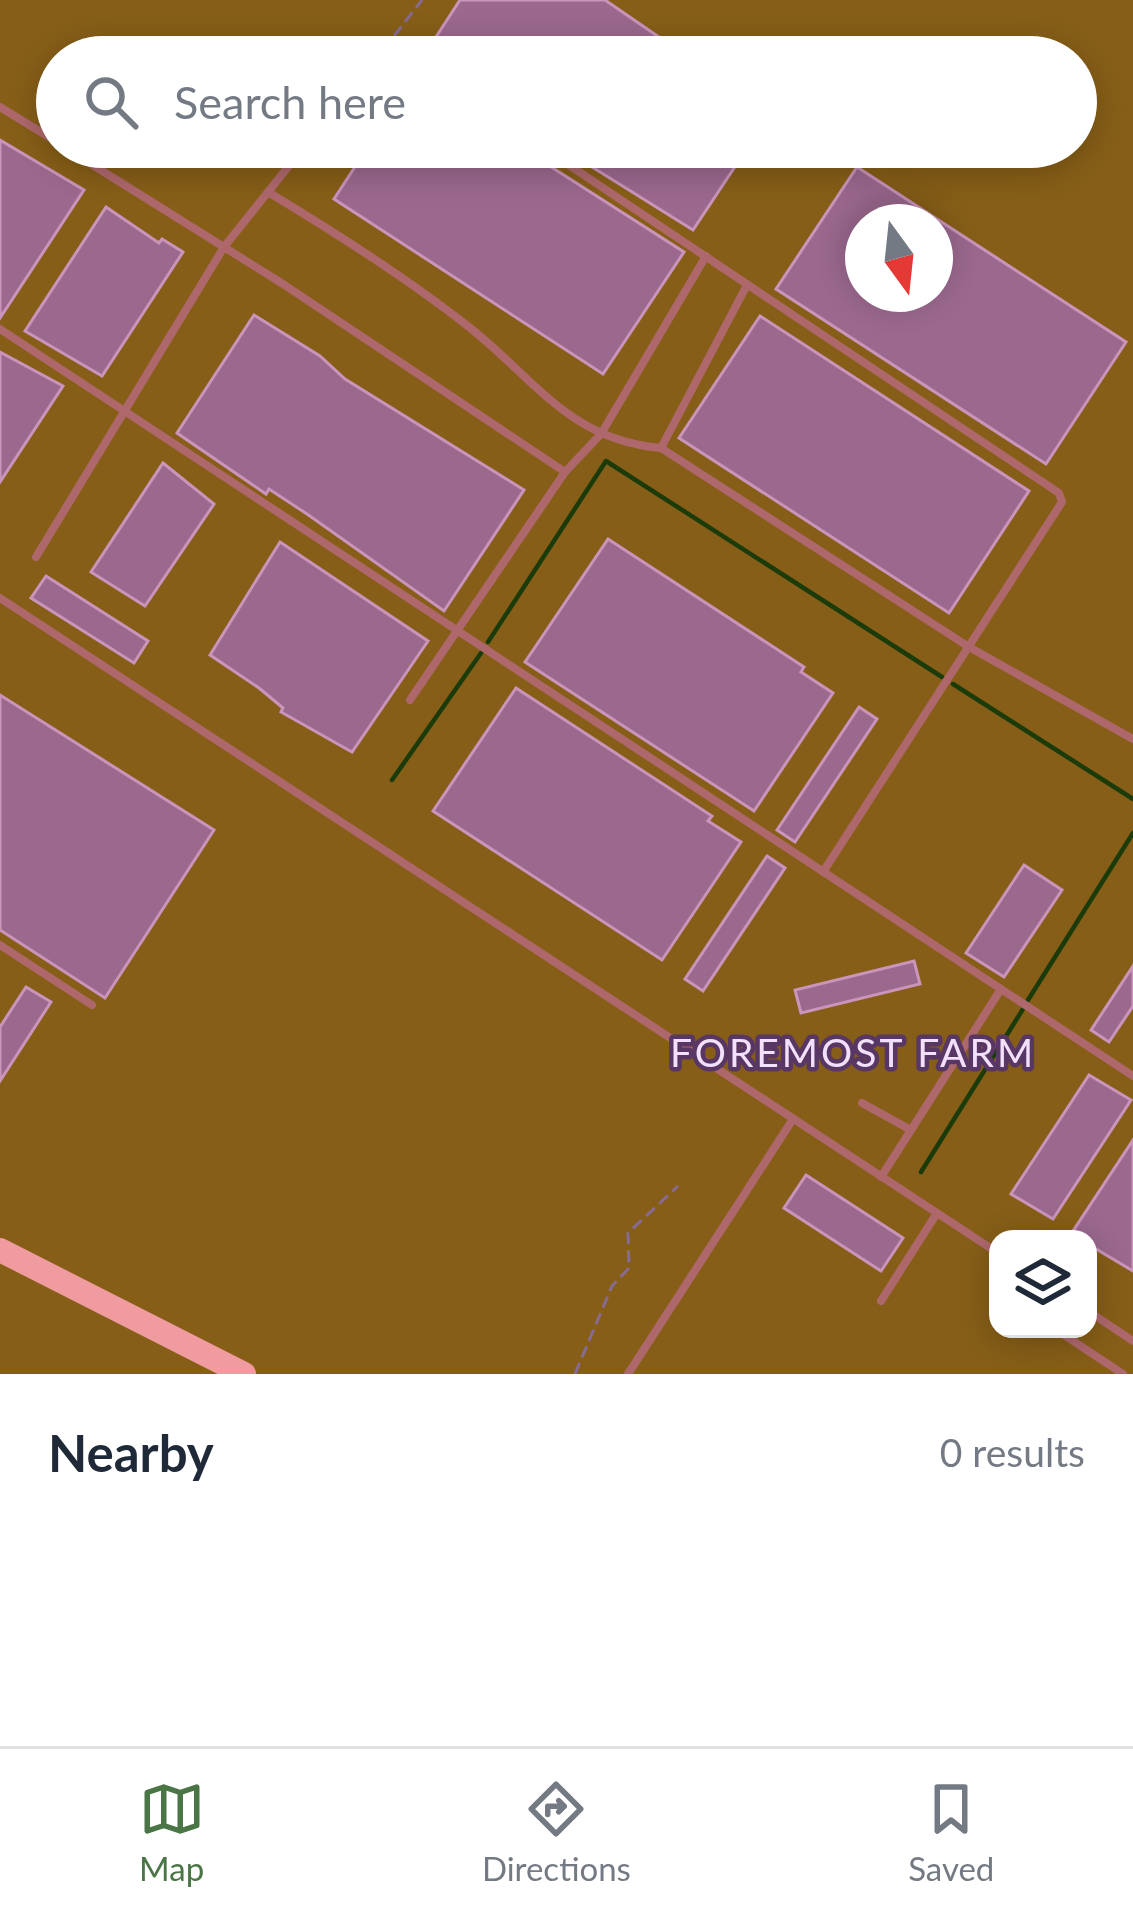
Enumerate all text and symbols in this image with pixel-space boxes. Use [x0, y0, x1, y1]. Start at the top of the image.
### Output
search box [36, 36, 1097, 168]
icon: search [78, 69, 144, 135]
text: Search here [174, 75, 406, 129]
north arrow [845, 204, 953, 312]
district label: FOREMOST FARM [670, 1029, 1036, 1075]
map controls [989, 1230, 1097, 1338]
button: layers [989, 1230, 1097, 1338]
text: Nearby [48, 1422, 214, 1483]
text: 0 results [940, 1429, 1085, 1475]
tab: Map [139, 1776, 205, 1888]
tab: Directions [482, 1776, 631, 1888]
tab: Saved [908, 1776, 994, 1888]

